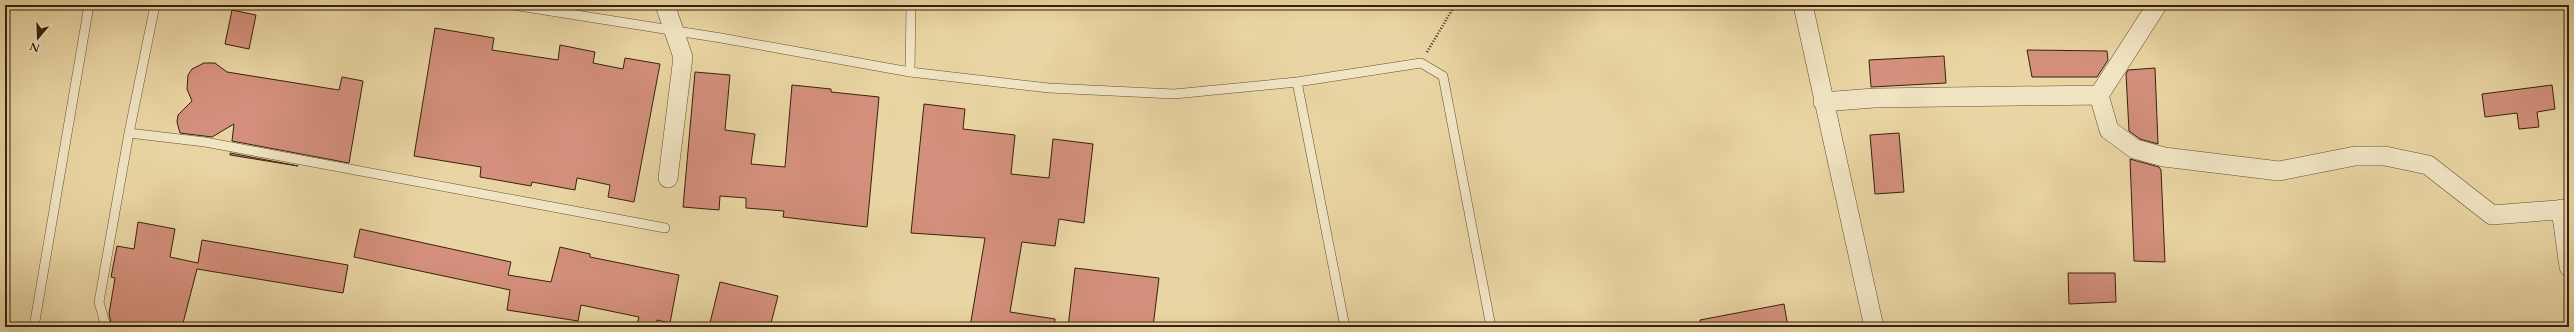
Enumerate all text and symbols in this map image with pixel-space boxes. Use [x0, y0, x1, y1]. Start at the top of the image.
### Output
north arrow [18, 18, 58, 58]
text: N [28, 38, 42, 56]

